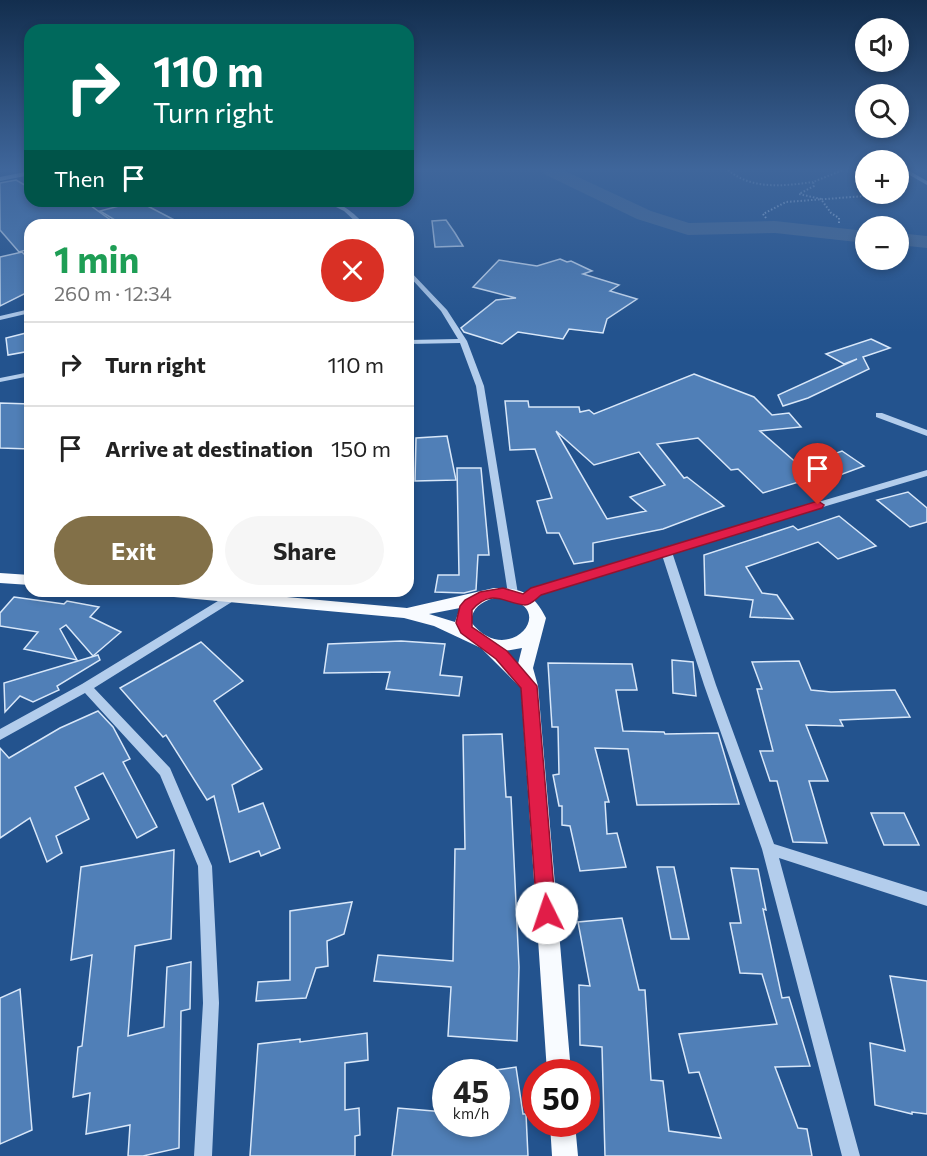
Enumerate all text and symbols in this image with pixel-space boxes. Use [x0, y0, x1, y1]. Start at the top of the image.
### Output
map controls [855, 18, 909, 270]
button: sound [855, 18, 909, 72]
text: 110 m [153, 44, 264, 96]
icon: right [54, 48, 132, 126]
button: search [855, 84, 909, 138]
text: Turn right [153, 96, 273, 129]
button: + [855, 150, 909, 204]
icon: arrive [117, 162, 150, 195]
text: Then [54, 165, 105, 192]
button: − [855, 216, 909, 270]
text: 1 min [54, 236, 139, 280]
button: close [321, 239, 384, 302]
text: 260 m · 12:34 [54, 281, 172, 305]
icon: right [54, 348, 87, 381]
text: Turn right [105, 351, 206, 378]
text: 110 m [327, 351, 384, 378]
icon: arrive [54, 432, 87, 465]
text: Arrive at destination [105, 435, 313, 462]
text: 150 m [331, 435, 391, 462]
pin [792, 443, 843, 505]
icon: arrive [801, 452, 834, 485]
button: Exit [54, 516, 213, 585]
button: Share [225, 516, 384, 585]
position arrow [515, 881, 579, 945]
speed limit sign: 50 [522, 1059, 600, 1137]
text: 45 [453, 1072, 489, 1109]
text: km/h [453, 1104, 489, 1122]

